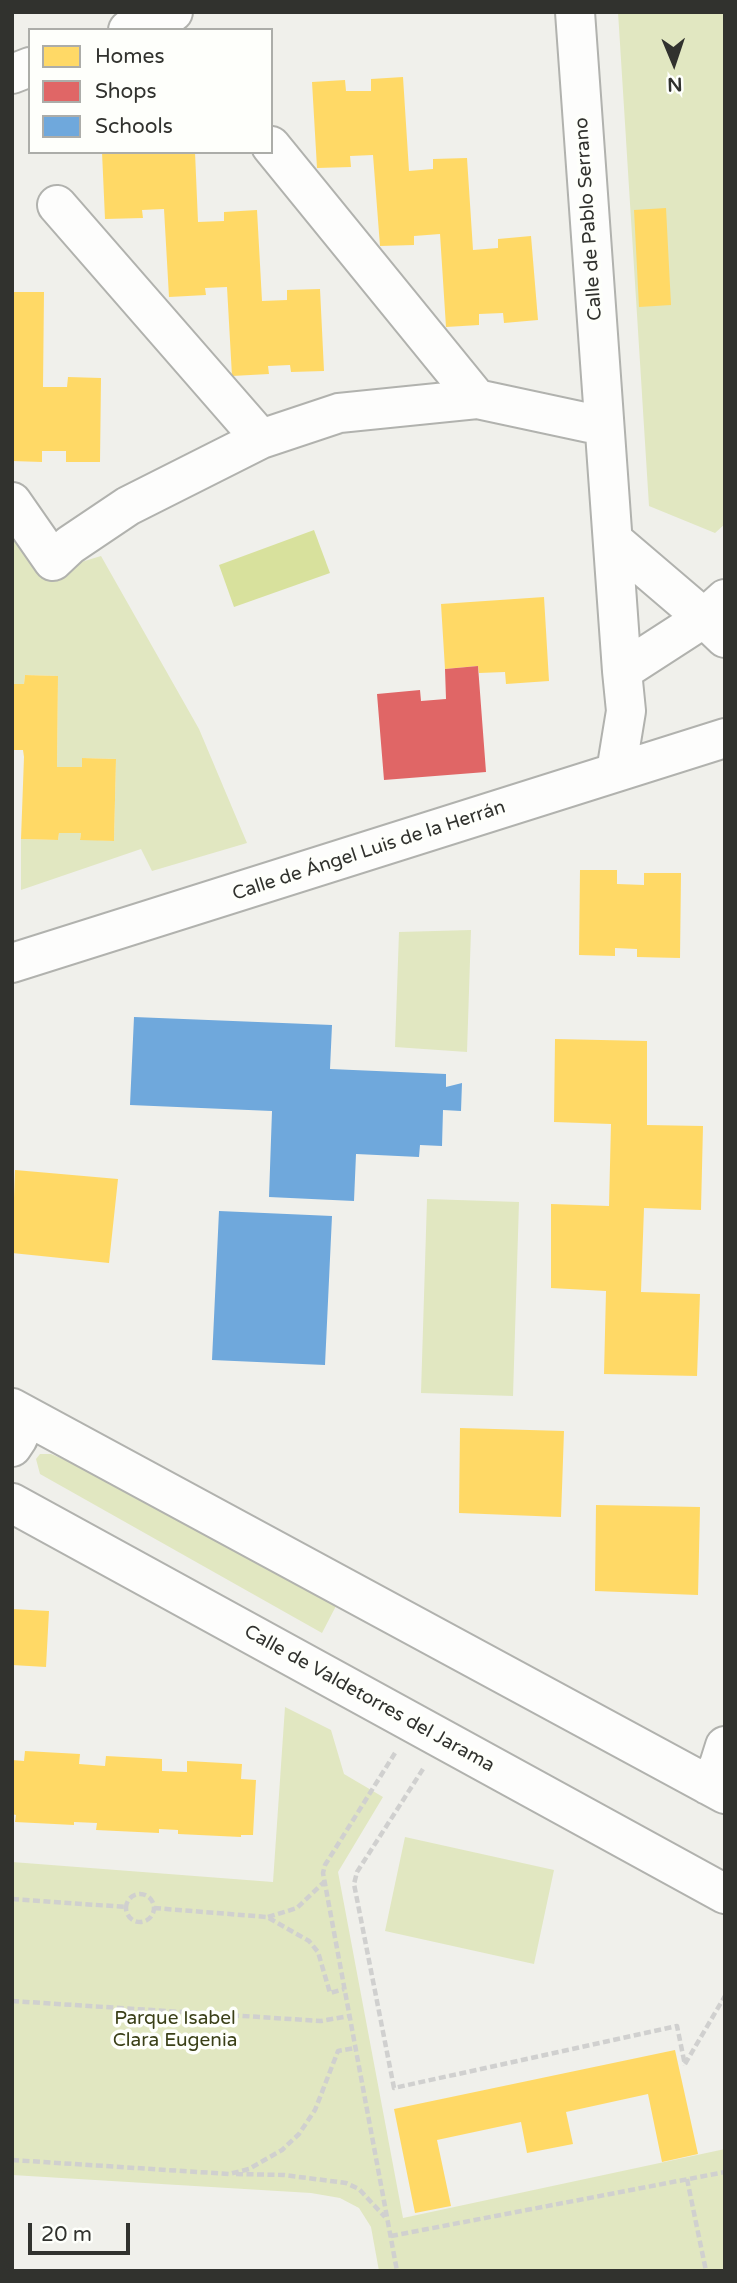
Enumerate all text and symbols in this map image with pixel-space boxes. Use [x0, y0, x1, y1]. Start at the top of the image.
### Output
legend [28, 28, 273, 154]
north arrow [639, 28, 709, 98]
text: Homes [95, 44, 165, 69]
text: N [667, 73, 683, 95]
text: Shops [95, 79, 157, 104]
text: Schools [95, 114, 173, 139]
street label: Calle de Pablo Serrano [571, 117, 607, 321]
street label: Calle de Ángel Luis de la Herrán [230, 796, 508, 906]
street label: Calle de Valdetorres del Jarama [240, 1620, 498, 1778]
park label: Parque Isabel Clara Eugenia [113, 2008, 237, 2052]
scale bar [32, 2210, 133, 2254]
text: 20 m [41, 2222, 92, 2247]

